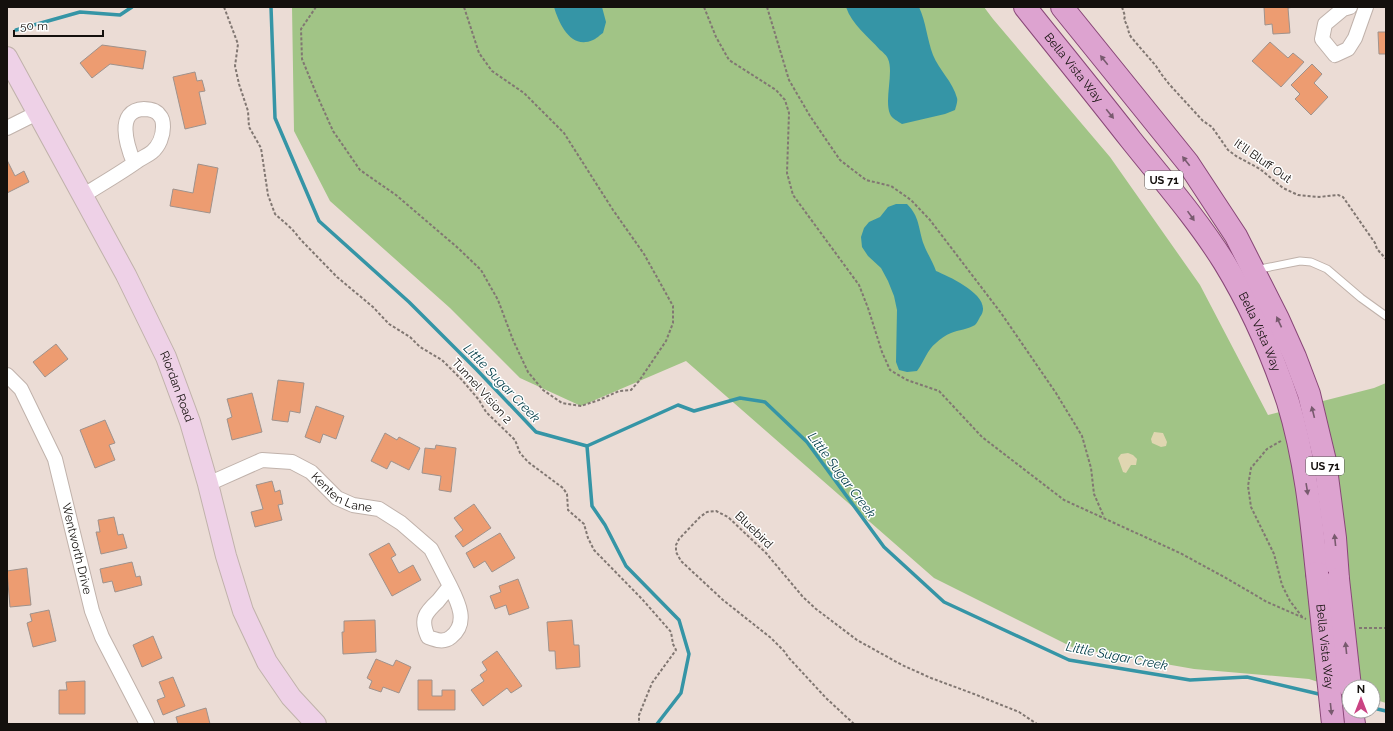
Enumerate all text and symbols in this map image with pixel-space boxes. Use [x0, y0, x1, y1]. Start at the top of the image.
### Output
scale bar [14, 12, 103, 38]
text: 50 m [20, 19, 48, 33]
street label: Bella Vista Way [1042, 30, 1106, 106]
one-way arrow [1100, 55, 1108, 66]
one-way arrow [1106, 108, 1115, 119]
street label: It'll Bluff Out [1232, 136, 1294, 186]
one-way arrow [1183, 156, 1191, 166]
road number: US 71 [1145, 171, 1183, 189]
one-way arrow [1187, 210, 1195, 221]
street label: Bella Vista Way [1236, 290, 1284, 374]
one-way arrow [1276, 316, 1282, 327]
water label: Little Sugar Creek [461, 341, 543, 425]
street label: Riordan Road [157, 349, 196, 424]
street label: Tunnel Vision 2 [449, 356, 515, 426]
one-way arrow [1310, 406, 1316, 418]
water label: Little Sugar Creek [805, 429, 879, 521]
road number: US 71 [1306, 457, 1344, 475]
street label: Kenten Lane [308, 469, 373, 515]
one-way arrow [1304, 483, 1310, 495]
street label: Wentworth Drive [59, 502, 95, 596]
street label: Bluebird [732, 509, 776, 551]
one-way arrow [1332, 534, 1338, 546]
street label: Bella Vista Way [1313, 603, 1336, 690]
water label: Little Sugar Creek [1065, 639, 1169, 673]
one-way arrow [1342, 642, 1349, 654]
north arrow [1341, 679, 1381, 719]
text: N [1357, 683, 1365, 696]
one-way arrow [1328, 703, 1334, 715]

